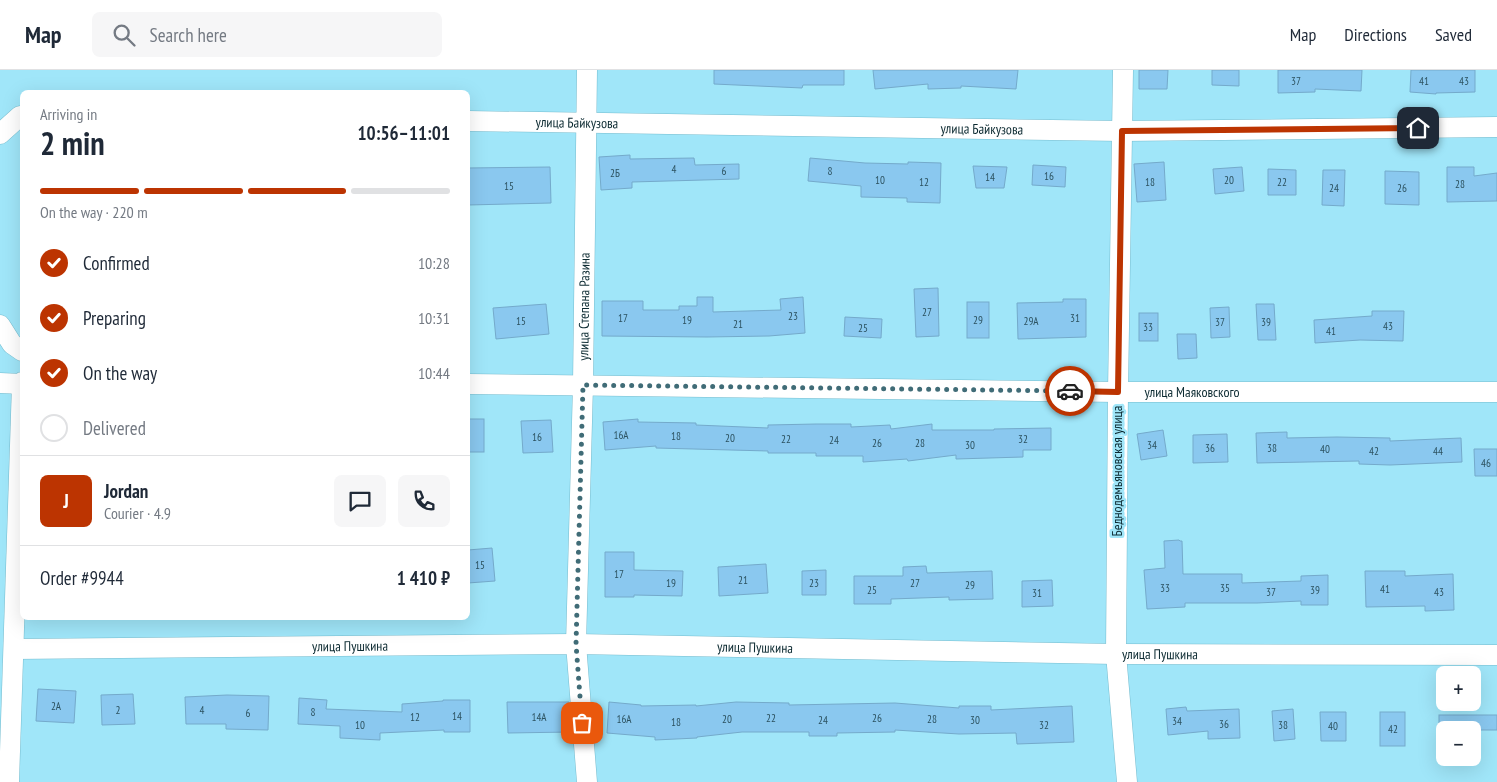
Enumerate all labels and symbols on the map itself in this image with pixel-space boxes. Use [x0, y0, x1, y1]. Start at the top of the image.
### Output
house number: 37 [1291, 74, 1301, 88]
house number: 41 [1419, 74, 1429, 88]
house number: 43 [1459, 74, 1469, 88]
pin [1397, 107, 1439, 149]
street label: улица Байкузова [536, 113, 618, 132]
street label: улица Байкузова [940, 119, 1023, 138]
house number: 4 [672, 162, 677, 176]
house number: 6 [722, 164, 727, 178]
house number: 8 [828, 164, 833, 178]
house number: 2Б [610, 166, 620, 180]
house number: 16 [1044, 169, 1054, 183]
house number: 14 [985, 170, 995, 184]
house number: 10 [875, 173, 885, 187]
house number: 20 [1224, 173, 1234, 187]
house number: 12 [919, 175, 929, 189]
house number: 18 [1145, 175, 1155, 189]
house number: 22 [1277, 175, 1287, 189]
house number: 28 [1455, 177, 1465, 191]
house number: 15 [504, 179, 514, 193]
house number: 24 [1329, 181, 1339, 195]
house number: 26 [1397, 181, 1407, 195]
street label: улица Степана Разина [574, 252, 594, 361]
house number: 27 [922, 305, 932, 319]
house number: 23 [788, 309, 798, 323]
house number: 17 [618, 311, 628, 325]
house number: 31 [1070, 311, 1080, 325]
house number: 19 [682, 313, 692, 327]
house number: 29 [973, 313, 983, 327]
house number: 15 [516, 314, 526, 328]
house number: 29А [1023, 314, 1039, 328]
house number: 37 [1215, 315, 1225, 329]
house number: 39 [1261, 315, 1271, 329]
house number: 21 [733, 317, 743, 331]
house number: 43 [1383, 319, 1393, 333]
house number: 33 [1143, 320, 1153, 334]
house number: 25 [858, 321, 868, 335]
house number: 41 [1326, 324, 1336, 338]
courier [1045, 366, 1095, 416]
street label: улица Маяковского [1144, 383, 1240, 401]
street label: Беднодемьяновская улица [1108, 406, 1126, 536]
house number: 16А [613, 428, 629, 442]
house number: 18 [671, 429, 681, 443]
house number: 16 [532, 430, 542, 444]
house number: 20 [725, 431, 735, 445]
house number: 22 [781, 432, 791, 446]
house number: 32 [1018, 432, 1028, 446]
house number: 24 [829, 433, 839, 447]
house number: 26 [872, 436, 882, 450]
house number: 28 [915, 436, 925, 450]
house number: 30 [965, 438, 975, 452]
house number: 34 [1147, 438, 1157, 452]
house number: 36 [1205, 441, 1215, 455]
house number: 38 [1267, 441, 1277, 455]
house number: 40 [1320, 442, 1330, 456]
house number: 42 [1369, 444, 1379, 458]
house number: 44 [1433, 444, 1443, 458]
house number: 46 [1481, 456, 1491, 470]
house number: 15 [475, 558, 485, 572]
house number: 17 [614, 567, 624, 581]
house number: 21 [738, 573, 748, 587]
house number: 19 [666, 576, 676, 590]
house number: 23 [809, 576, 819, 590]
house number: 27 [910, 576, 920, 590]
house number: 29 [965, 578, 975, 592]
house number: 33 [1160, 581, 1170, 595]
house number: 35 [1220, 581, 1230, 595]
house number: 41 [1380, 582, 1390, 596]
house number: 25 [867, 583, 877, 597]
house number: 39 [1310, 583, 1320, 597]
house number: 37 [1266, 585, 1276, 599]
house number: 43 [1434, 585, 1444, 599]
house number: 31 [1032, 586, 1042, 600]
street label: улица Пушкина [312, 637, 388, 655]
street label: улица Пушкина [717, 638, 793, 657]
street label: улица Пушкина [1122, 645, 1198, 663]
house number: 2А [51, 699, 62, 713]
pin [561, 702, 603, 744]
house number: 2 [116, 703, 121, 717]
house number: 4 [200, 703, 205, 717]
house number: 8 [311, 705, 316, 719]
house number: 6 [246, 706, 251, 720]
house number: 14 [452, 709, 462, 723]
house number: 12 [410, 710, 420, 724]
house number: 14А [531, 710, 547, 724]
house number: 22 [766, 711, 776, 725]
house number: 26 [872, 711, 882, 725]
house number: 16А [616, 712, 632, 726]
house number: 20 [722, 712, 732, 726]
house number: 28 [927, 712, 937, 726]
house number: 24 [818, 713, 828, 727]
house number: 30 [970, 713, 980, 727]
house number: 34 [1172, 714, 1182, 728]
house number: 18 [671, 715, 681, 729]
house number: 36 [1219, 717, 1229, 731]
house number: 10 [355, 718, 365, 732]
house number: 32 [1039, 718, 1049, 732]
house number: 38 [1278, 718, 1288, 732]
house number: 40 [1328, 719, 1338, 733]
house number: 42 [1388, 722, 1398, 736]

